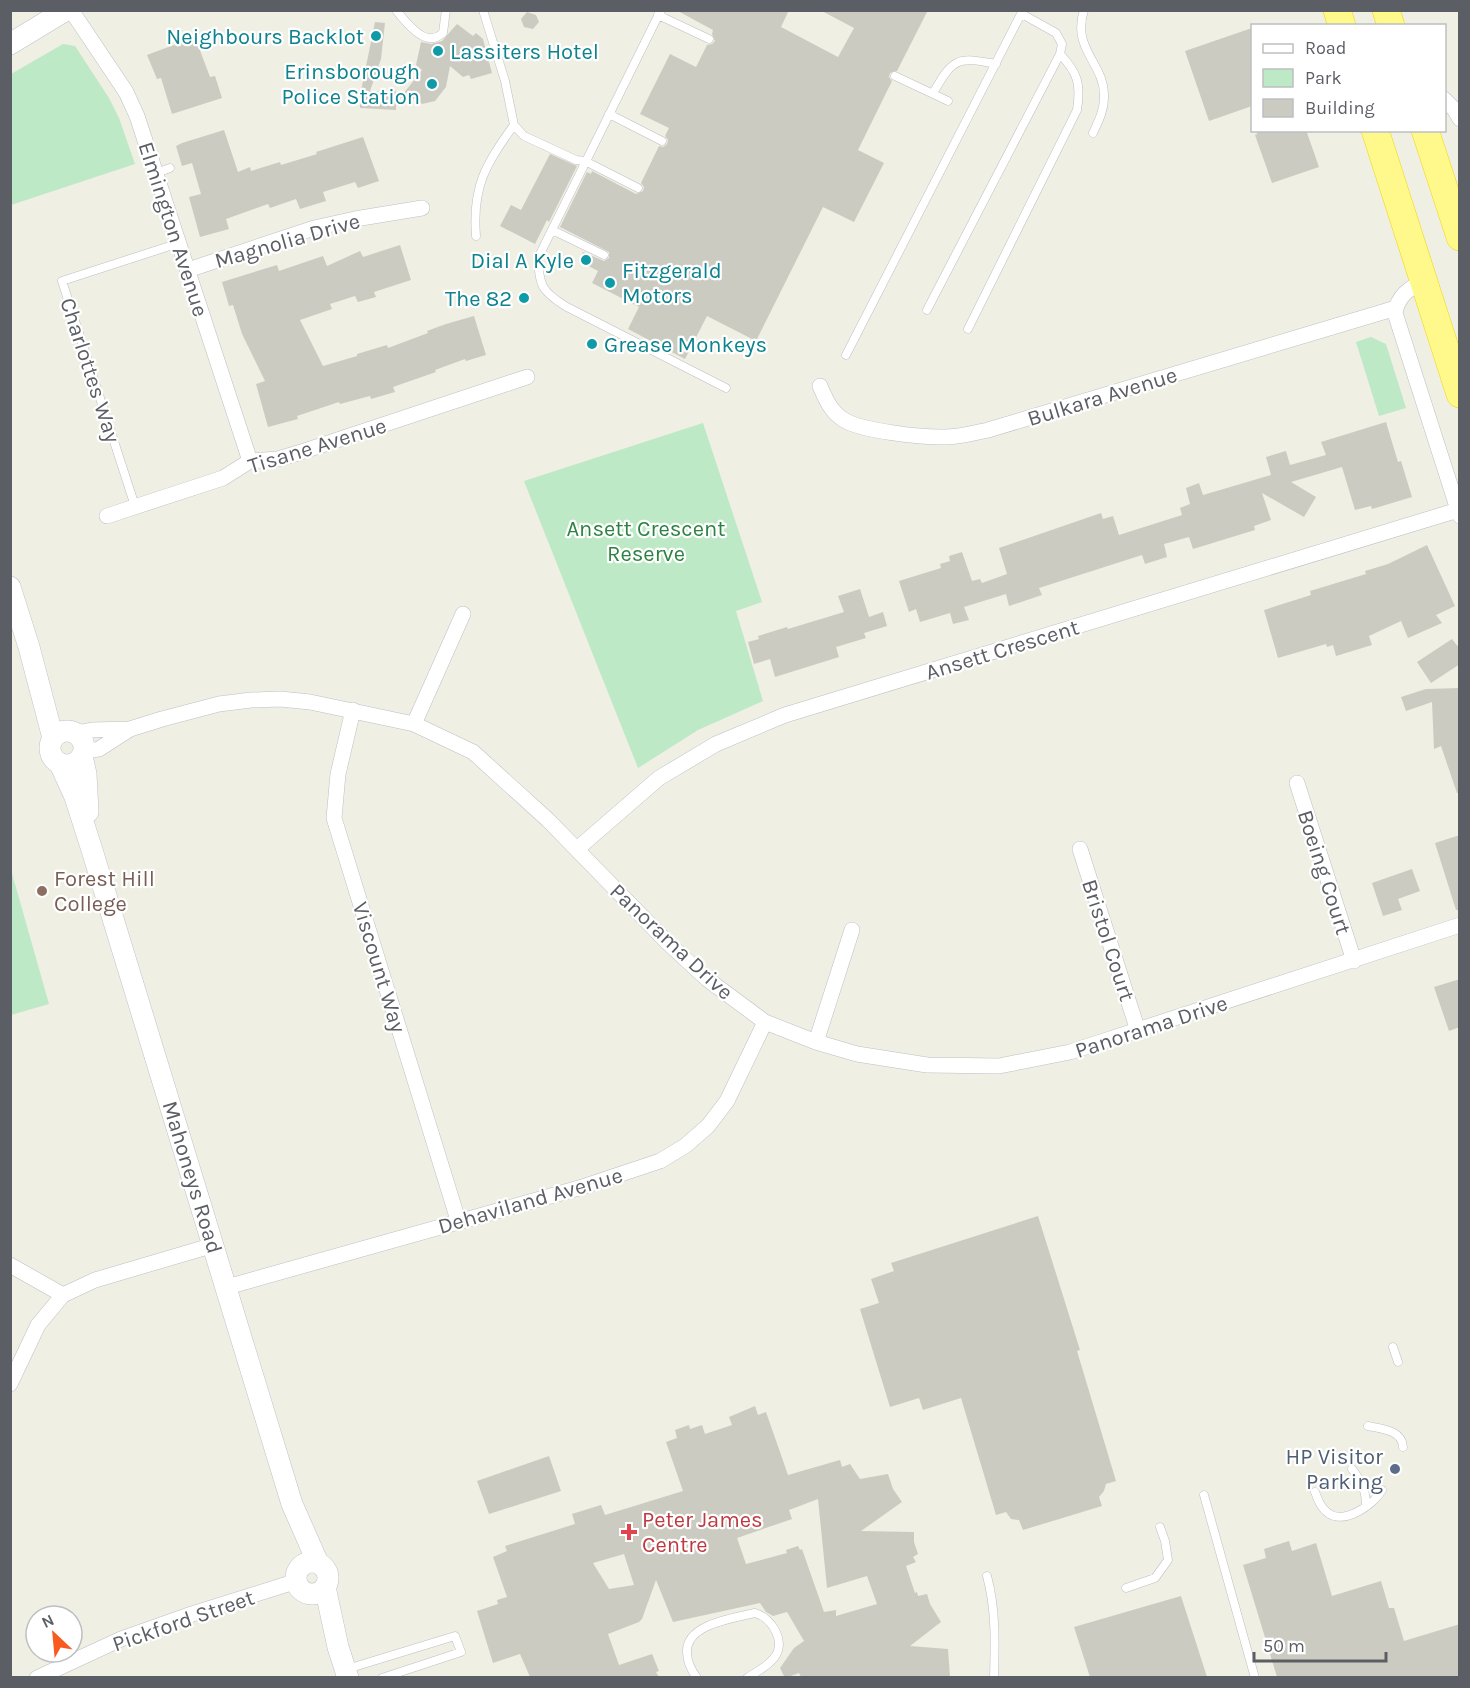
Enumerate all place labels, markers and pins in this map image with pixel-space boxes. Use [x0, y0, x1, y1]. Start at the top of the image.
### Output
place label: Neighbours Backlot [166, 24, 364, 50]
marker: Neighbours Backlot [369, 29, 383, 43]
place label: Lassiters Hotel [450, 39, 599, 65]
marker: Lassiters Hotel [431, 44, 445, 58]
place label: Erinsborough Police Station [281, 59, 420, 110]
marker: Erinsborough Police Station [425, 77, 439, 91]
place label: Dial A Kyle [471, 248, 574, 274]
marker: Dial A Kyle [579, 253, 593, 267]
place label: Fitzgerald Motors [622, 258, 722, 309]
marker: Fitzgerald Motors [603, 276, 617, 290]
place label: The 82 [445, 286, 512, 312]
marker: The 82 [517, 291, 531, 305]
place label: Grease Monkeys [604, 332, 767, 358]
marker: Grease Monkeys [585, 337, 599, 351]
place label: Forest Hill College [54, 866, 155, 917]
marker: Forest Hill College [35, 884, 49, 898]
place label: HP Visitor Parking [1286, 1444, 1384, 1495]
marker: HP Visitor Parking [1388, 1462, 1402, 1476]
place label: Peter James Centre [642, 1507, 763, 1558]
marker: Peter James Centre [620, 1523, 638, 1541]

